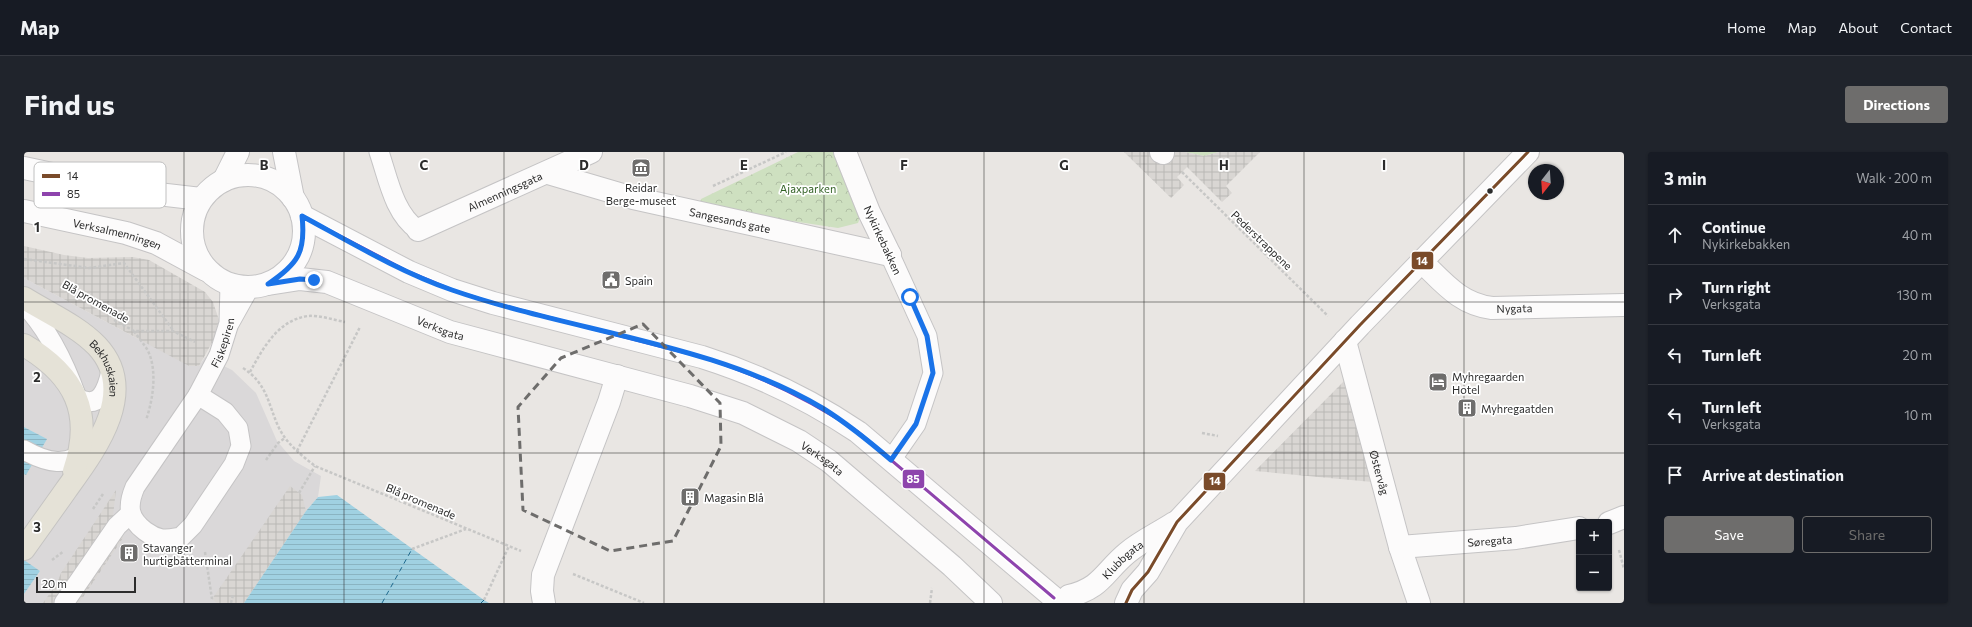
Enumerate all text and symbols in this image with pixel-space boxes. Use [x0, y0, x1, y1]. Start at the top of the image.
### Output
text: Map [20, 16, 59, 39]
text: Home [1727, 19, 1766, 36]
text: Map [1788, 19, 1816, 36]
text: About [1838, 19, 1878, 36]
text: Contact [1900, 19, 1952, 36]
button: Directions [1845, 86, 1948, 123]
text: Find us [24, 87, 115, 121]
text: B [260, 157, 269, 173]
text: C [420, 157, 429, 173]
text: D [579, 157, 589, 173]
museum icon: Reidar Berge-museet [630, 157, 652, 179]
text: E [740, 157, 748, 173]
text: F [900, 157, 908, 173]
text: G [1059, 157, 1069, 173]
text: H [1219, 157, 1229, 173]
text: I [1382, 157, 1386, 173]
legend [34, 162, 166, 208]
north arrow [1528, 164, 1564, 200]
street label: Almenningsgata [465, 168, 544, 213]
text: 3 min [1664, 168, 1707, 189]
text: 14 [67, 169, 79, 182]
text: Walk · 200 m [1856, 170, 1932, 186]
place label: Reidar Berge-museet [606, 181, 677, 207]
park label: Ajaxparken [780, 182, 836, 195]
unlabelled marker [1485, 186, 1495, 196]
text: 85 [67, 187, 80, 200]
street label: Nykirkebakken [861, 203, 905, 277]
street label: Sangesands gate [688, 204, 772, 235]
street label: Pederstrappene [1229, 208, 1295, 272]
street label: Verksalmenningen [72, 215, 164, 252]
text: Continue [1702, 218, 1766, 236]
text: 1 [34, 219, 40, 235]
icon: ahead [1664, 224, 1686, 246]
text: 40 m [1902, 227, 1932, 243]
text: Nykirkebakken [1702, 236, 1790, 252]
line badge: 14 [1411, 251, 1434, 270]
text: 14 [1416, 254, 1428, 267]
public building icon: Spain [600, 269, 622, 291]
route end [305, 271, 323, 289]
place label: Spain [625, 274, 653, 287]
street label: Blå promenade [60, 277, 132, 325]
text: Turn right [1702, 278, 1771, 296]
icon: right [1664, 284, 1686, 306]
text: 130 m [1897, 287, 1932, 303]
route start [901, 288, 919, 306]
text: Verksgata [1702, 296, 1761, 312]
street label: Nygata [1496, 301, 1532, 314]
street label: Verksgata [415, 313, 466, 342]
street label: Fiskepiren [207, 318, 236, 369]
street label: Bekhuskaien [87, 336, 121, 398]
icon: left [1664, 344, 1686, 366]
text: Turn left [1702, 346, 1761, 364]
text: 20 m [1903, 347, 1932, 363]
text: 2 [33, 369, 41, 385]
place label: Myhregaarden Hotel [1452, 370, 1524, 396]
hotel icon: Myhregaarden Hotel [1427, 371, 1449, 393]
building icon: Myhregaatden [1456, 397, 1478, 419]
text: Turn left [1702, 398, 1761, 416]
place label: Myhregaatden [1481, 402, 1553, 415]
icon: left [1664, 404, 1686, 426]
text: 10 m [1904, 407, 1932, 423]
text: Verksgata [1702, 416, 1761, 432]
street label: Verksgata [799, 438, 847, 478]
street label: Østervåg [1368, 449, 1392, 496]
icon: arrive [1664, 464, 1686, 486]
text: Arrive at destination [1702, 466, 1844, 484]
line badge: 85 [902, 469, 925, 489]
text: 85 [906, 472, 920, 485]
line badge: 14 [1203, 472, 1226, 491]
text: 14 [1209, 474, 1221, 487]
street label: Blå promenade [384, 480, 458, 522]
building icon: Magasin Blå [679, 486, 701, 508]
place label: Magasin Blå [704, 491, 764, 504]
button: Save [1664, 516, 1794, 553]
button: Share [1802, 516, 1932, 553]
text: 3 [33, 519, 41, 535]
map controls [1576, 519, 1612, 591]
button: + [1576, 519, 1612, 555]
street label: Søregata [1467, 532, 1513, 548]
street label: Klubbgata [1099, 537, 1145, 581]
place label: Stavanger hurtigbåtterminal [143, 541, 232, 567]
building icon: Stavanger hurtigbåtterminal [118, 542, 140, 564]
button: − [1576, 555, 1612, 591]
scale bar [36, 575, 136, 594]
text: 20 m [42, 577, 67, 590]

